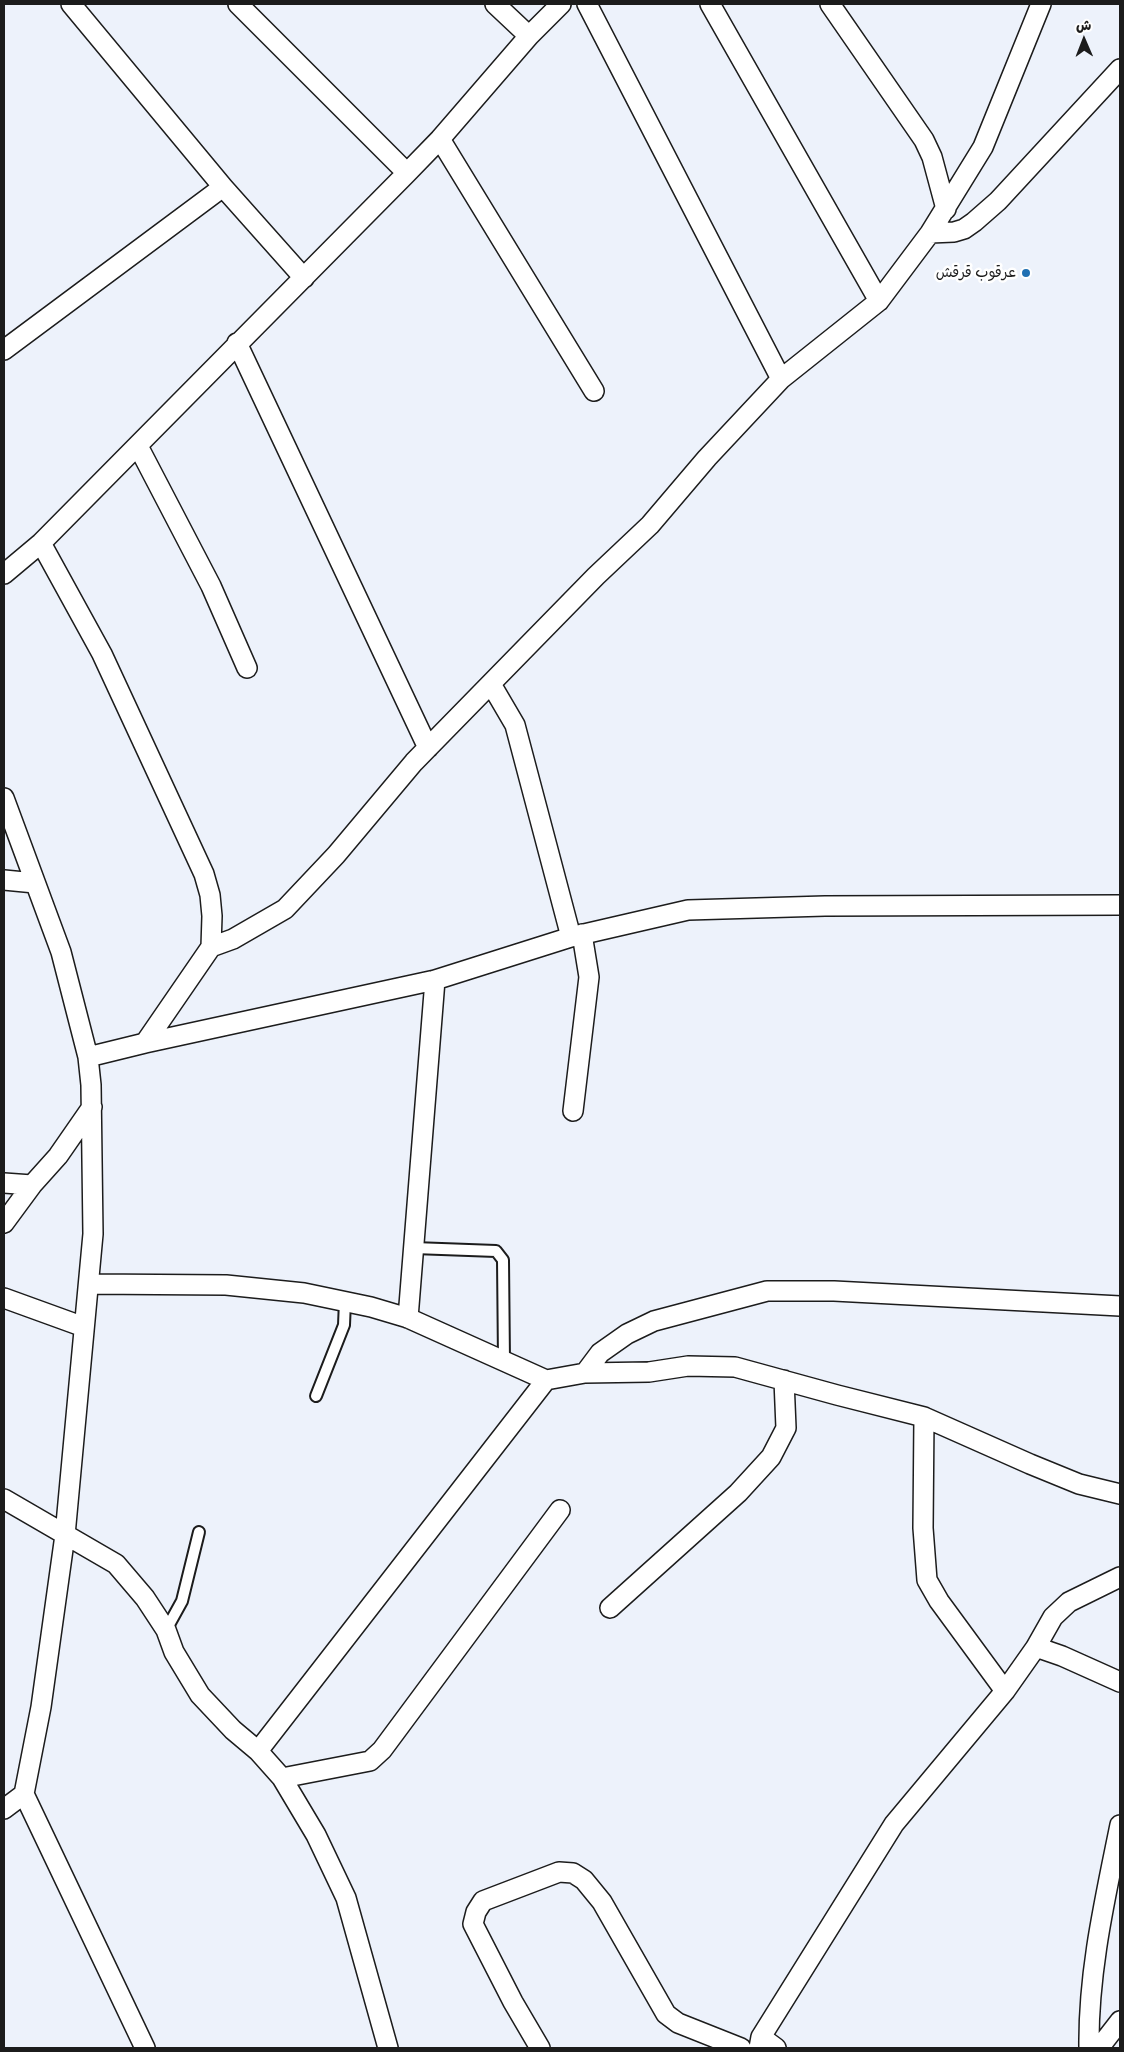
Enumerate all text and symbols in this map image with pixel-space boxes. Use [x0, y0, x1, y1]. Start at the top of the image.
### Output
north arrow [1059, 15, 1109, 65]
text: ش [1076, 15, 1092, 34]
place label: عرقوب قرقش [936, 264, 1016, 282]
marker: عرقوب قرقش [1020, 267, 1032, 279]

